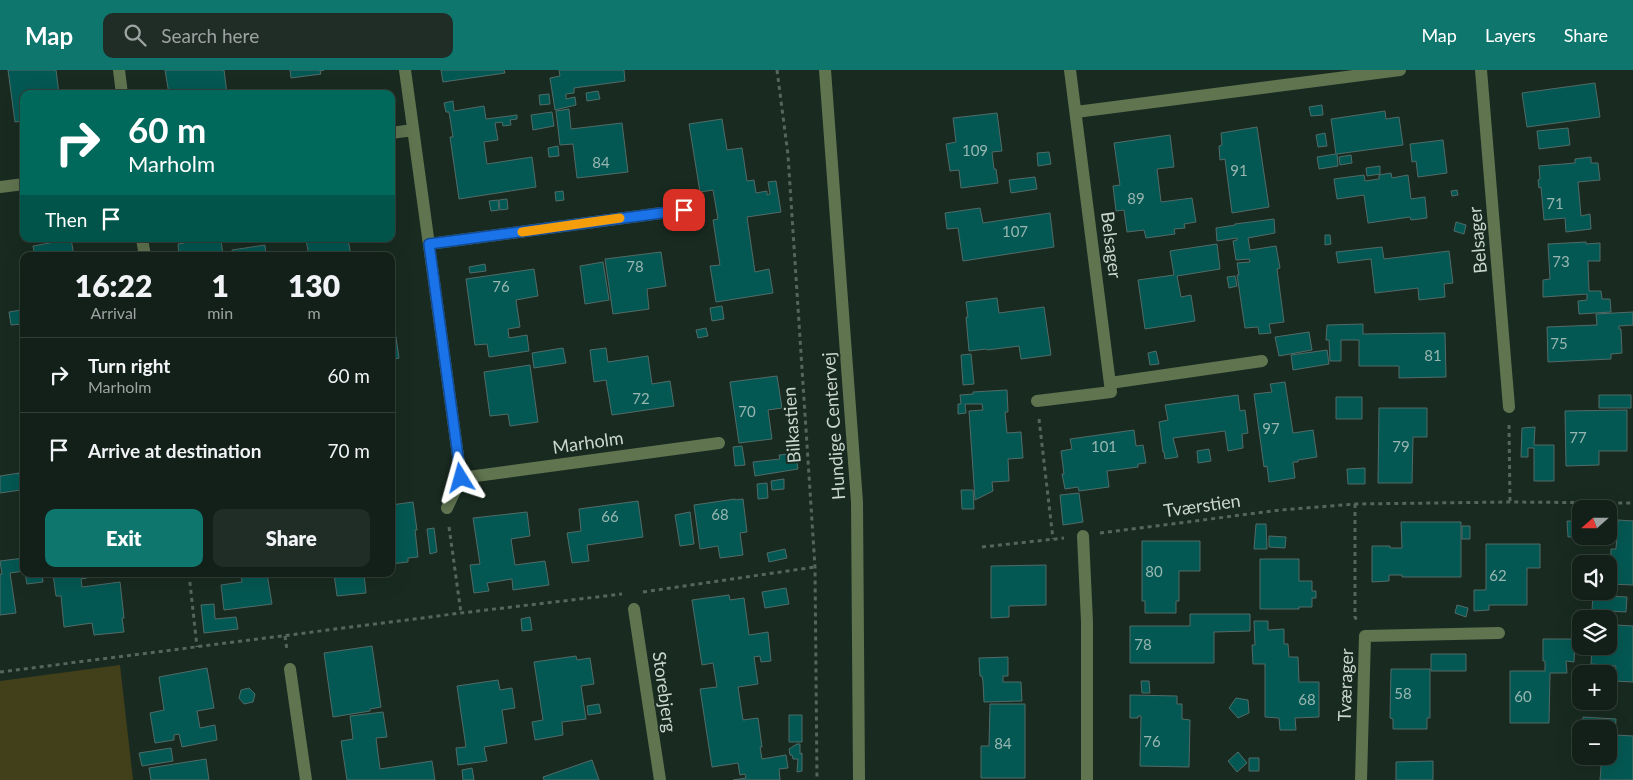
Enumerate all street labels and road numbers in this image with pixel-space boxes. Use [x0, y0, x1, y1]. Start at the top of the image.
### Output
street label: Belsager [1463, 205, 1491, 275]
street label: Belsager [1097, 210, 1127, 280]
street label: Hundige Centervej [817, 351, 849, 501]
street label: Bilkastien [777, 386, 805, 464]
street label: Marholm [551, 426, 625, 458]
street label: Tværstien [1162, 489, 1242, 521]
street label: Tværager [1333, 648, 1357, 722]
street label: Storebjerg [648, 650, 682, 734]

